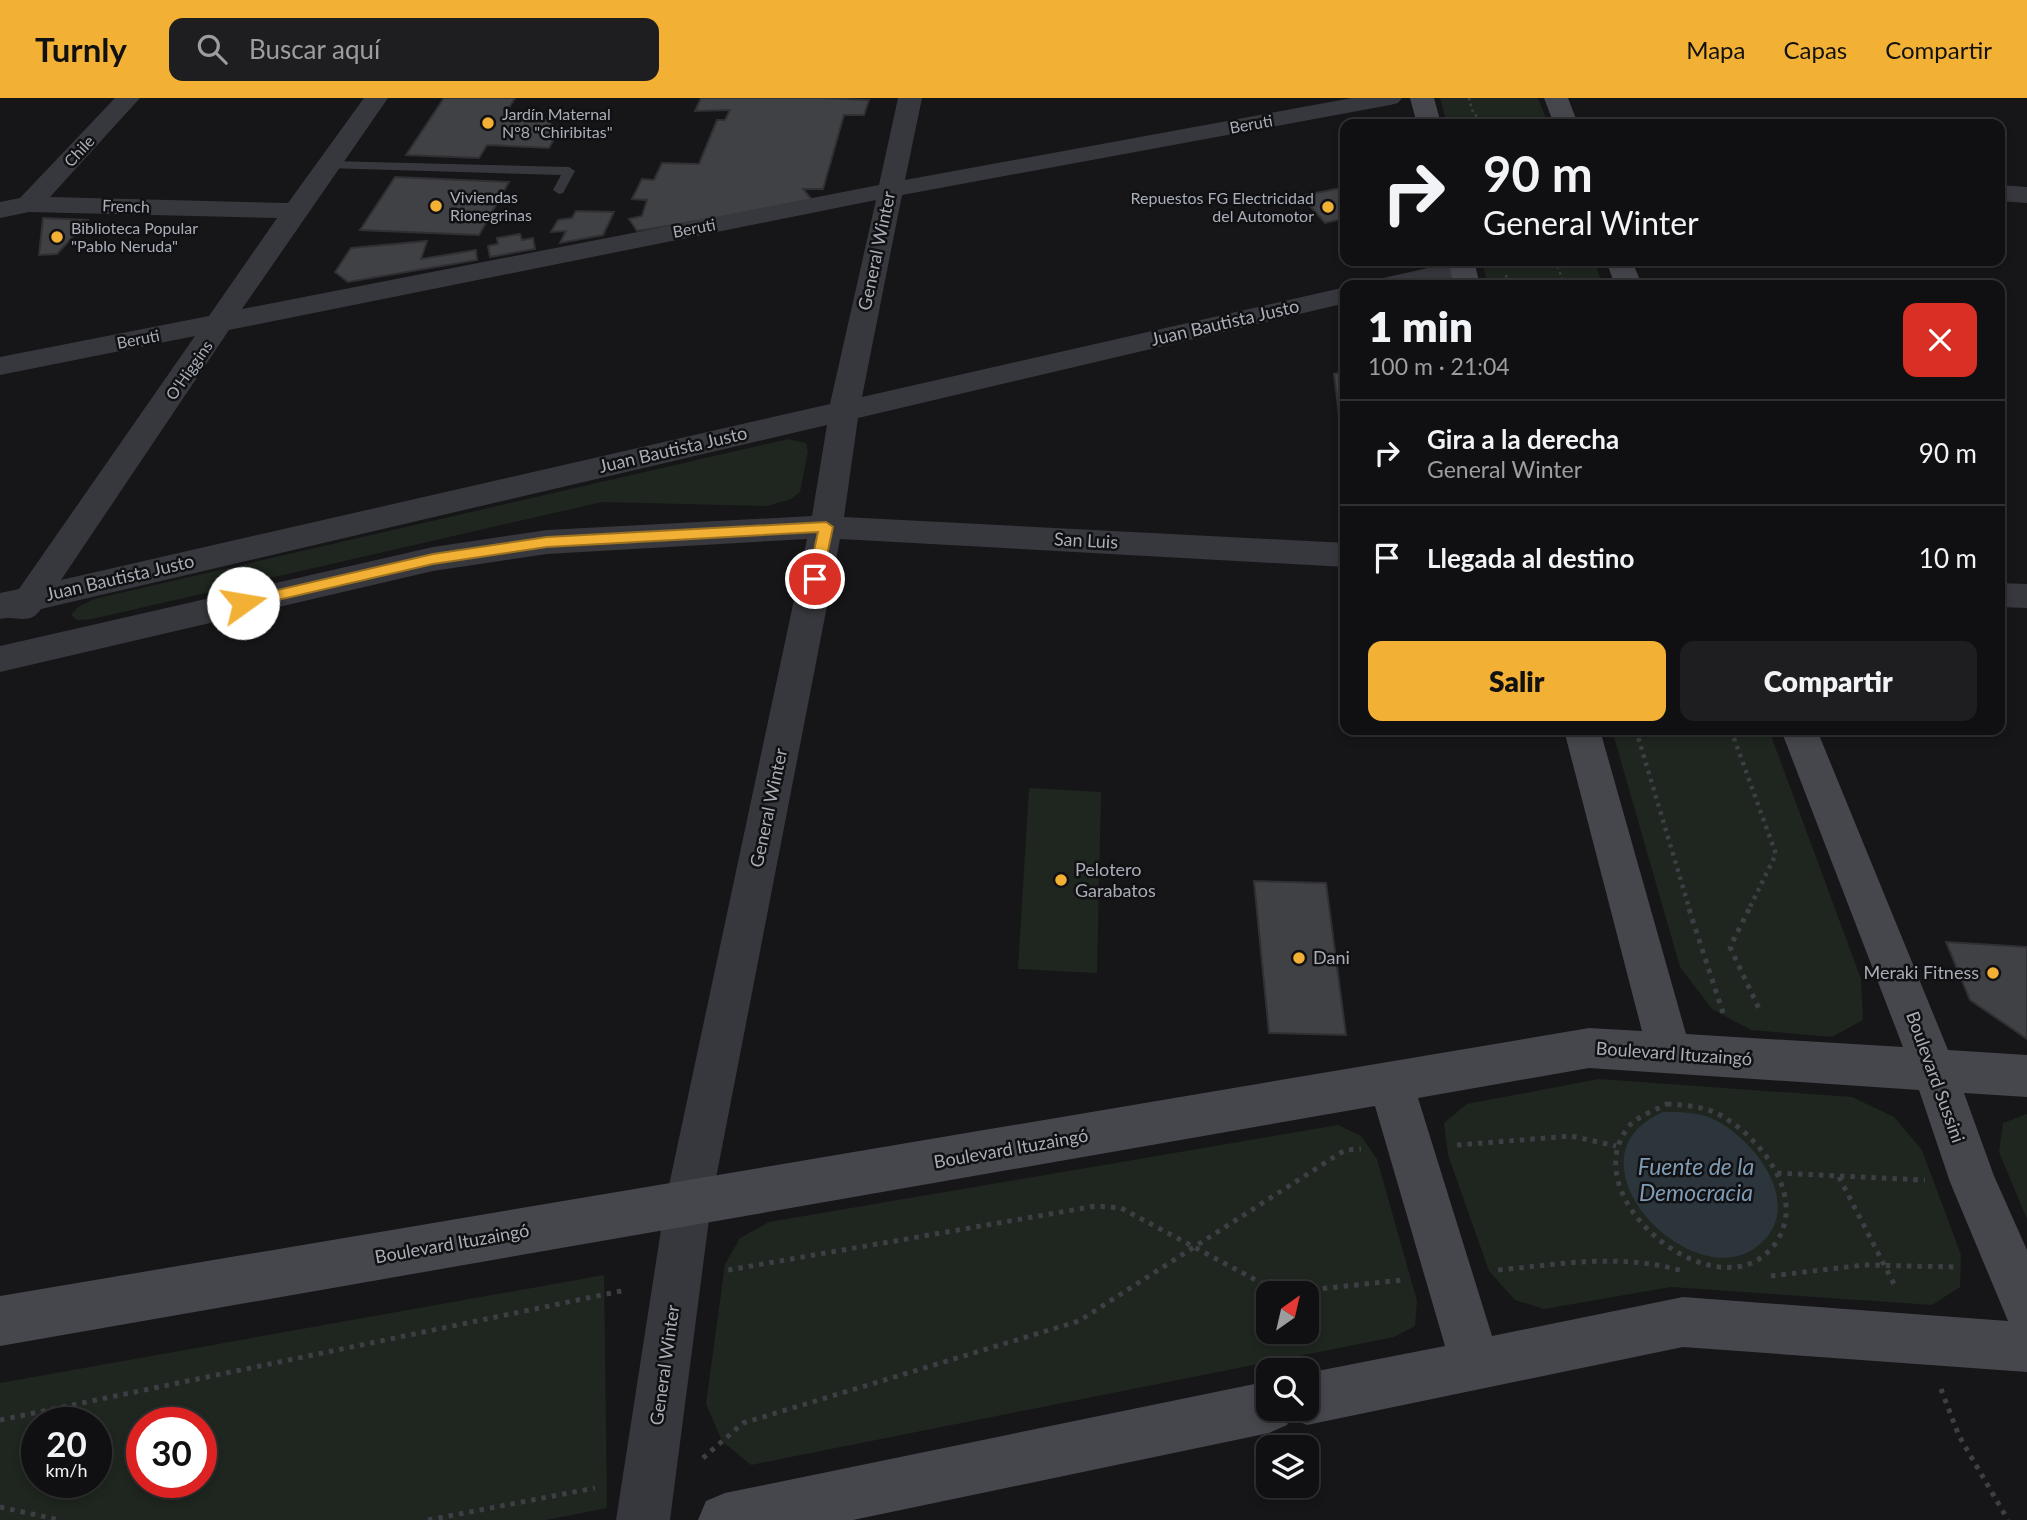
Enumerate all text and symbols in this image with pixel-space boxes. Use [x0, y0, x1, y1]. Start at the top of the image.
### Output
search box [169, 18, 659, 81]
text: Turnly [35, 29, 127, 69]
icon: search [193, 30, 231, 68]
text: Buscar aquí [249, 33, 380, 65]
text: Mapa [1686, 35, 1745, 64]
text: Capas [1783, 35, 1847, 64]
text: Compartir [1885, 35, 1992, 64]
place label: Jardín Maternal N°8 "Chiribitas" [502, 104, 613, 141]
street label: Beruti [1228, 110, 1274, 137]
marker: Jardín Maternal N°8 "Chiribitas" [480, 115, 496, 131]
street label: Chile [60, 131, 98, 170]
text: 90 m [1483, 144, 1593, 202]
icon: right [1368, 147, 1459, 238]
place label: Viviendas Rionegrinas [450, 187, 532, 224]
place label: Repuestos FG Electricidad del Automotor [1130, 188, 1314, 225]
street label: General Winter [853, 189, 899, 312]
street label: French [102, 195, 150, 216]
marker: Viviendas Rionegrinas [428, 198, 444, 214]
marker: Repuestos FG Electricidad del Automotor [1320, 199, 1336, 215]
text: General Winter [1483, 203, 1699, 242]
street label: Beruti [671, 214, 717, 241]
place label: Biblioteca Popular "Pablo Neruda" [71, 218, 198, 255]
marker: Biblioteca Popular "Pablo Neruda" [49, 229, 65, 245]
street label: Juan Bautista Justo [1148, 294, 1301, 350]
text: 1 min [1368, 301, 1473, 351]
button: close [1903, 303, 1977, 377]
street label: Beruti [115, 325, 161, 352]
street label: O'Higgins [161, 336, 216, 403]
text: 100 m · 21:04 [1368, 352, 1510, 380]
street label: Juan Bautista Justo [596, 421, 749, 477]
text: Gira a la derecha [1427, 423, 1619, 455]
icon: right [1368, 434, 1406, 472]
text: 90 m [1919, 437, 1977, 469]
text: General Winter [1427, 455, 1582, 483]
street label: San Luis [1053, 527, 1119, 553]
icon: arrive [1368, 539, 1406, 577]
text: Llegada al destino [1427, 542, 1634, 574]
text: 10 m [1919, 542, 1977, 574]
street label: Juan Bautista Justo [43, 549, 196, 605]
pin [785, 549, 845, 609]
icon: arrive [796, 560, 834, 598]
position arrow [206, 566, 280, 640]
button: Salir [1368, 641, 1666, 721]
button: Compartir [1680, 641, 1977, 721]
street label: General Winter [745, 746, 791, 869]
place label: Pelotero Garabatos [1075, 858, 1156, 901]
marker: Pelotero Garabatos [1053, 872, 1069, 888]
place label: Dani [1313, 946, 1350, 968]
marker: Dani [1291, 950, 1307, 966]
place label: Meraki Fitness [1864, 961, 1979, 983]
marker: Meraki Fitness [1985, 965, 2001, 981]
street label: Boulevard Sussini [1902, 1008, 1970, 1145]
street label: Boulevard Ituzaingó [1595, 1037, 1753, 1069]
street label: Boulevard Ituzaingó [932, 1124, 1090, 1172]
water label: Fuente de la Democracia [1638, 1152, 1754, 1206]
street label: Boulevard Ituzaingó [373, 1219, 531, 1267]
north arrow [1256, 1281, 1320, 1344]
map controls [1256, 1281, 1319, 1498]
street label: General Winter [645, 1303, 683, 1426]
button: search [1256, 1358, 1319, 1421]
speed limit sign: 30 [126, 1407, 217, 1498]
text: 20 [46, 1422, 87, 1464]
button: layers [1256, 1435, 1319, 1498]
text: km/h [45, 1459, 88, 1481]

